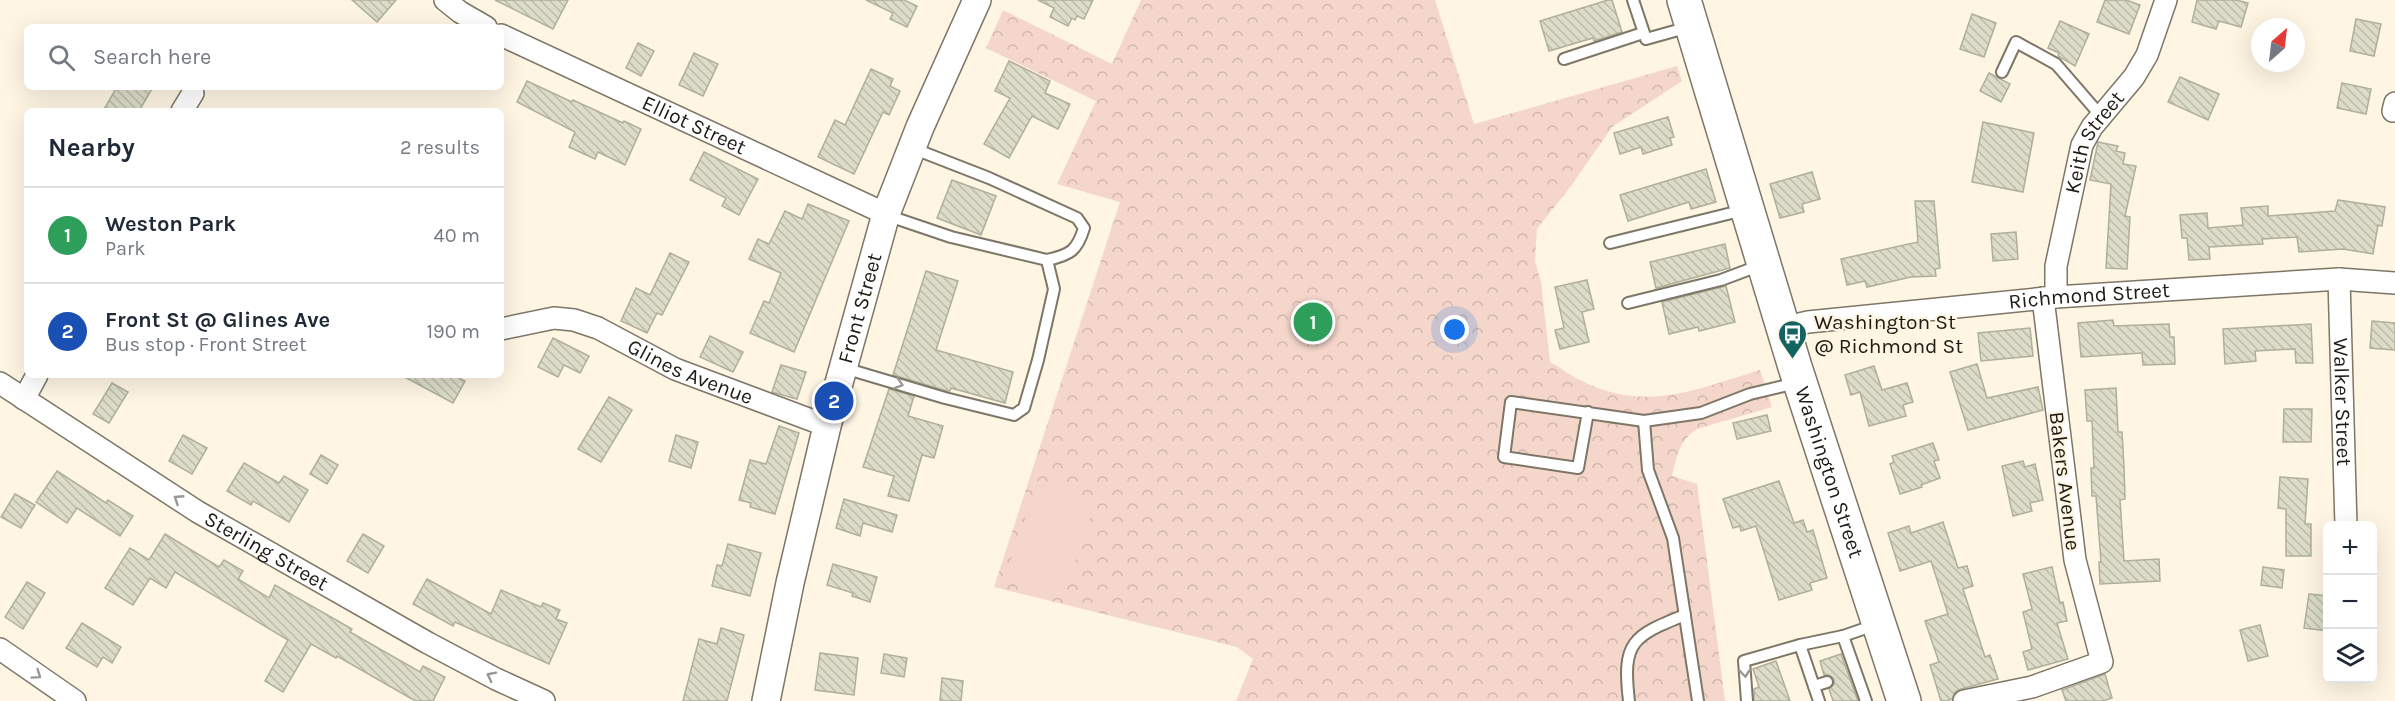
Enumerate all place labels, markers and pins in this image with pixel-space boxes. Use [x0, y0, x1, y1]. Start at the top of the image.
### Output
pin: 1 [1294, 300, 1332, 344]
place label: Washington St @ Richmond St [1814, 310, 1963, 358]
bus stop icon: Washington St @ Richmond St [1777, 318, 1809, 360]
pin: 2 [814, 378, 854, 424]

